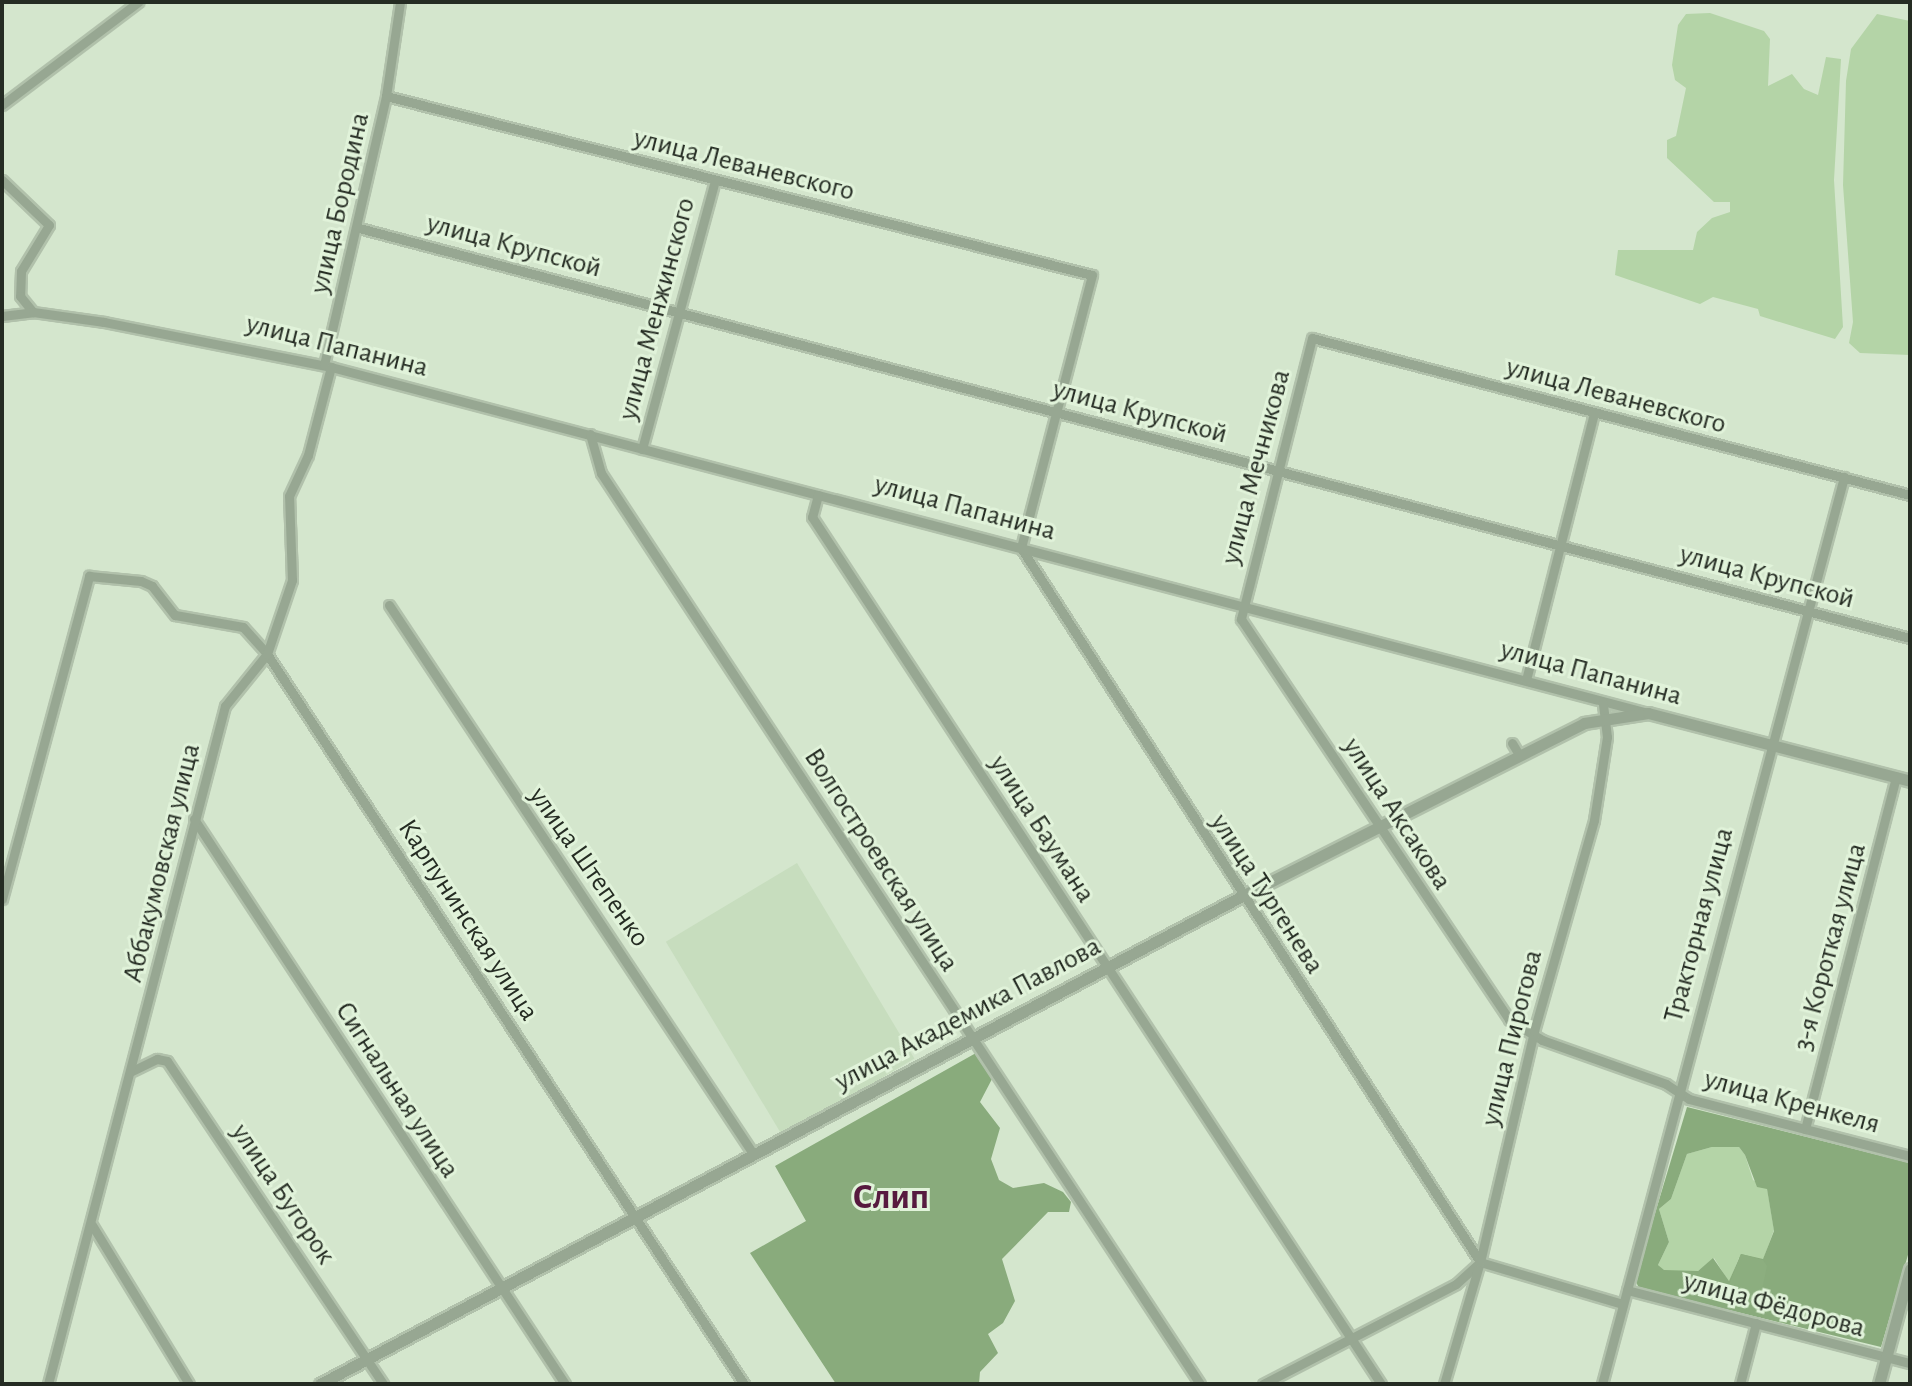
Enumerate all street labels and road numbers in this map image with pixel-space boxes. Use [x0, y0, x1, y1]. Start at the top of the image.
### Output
street label: улица Бородина [303, 109, 377, 297]
street label: улица Леваневского [630, 121, 858, 209]
street label: улица Менжинского [611, 194, 703, 424]
street label: улица Крупской [423, 207, 605, 285]
street label: улица Папанина [243, 307, 431, 385]
street label: улица Леваневского [1503, 351, 1729, 441]
street label: улица Мечникова [1214, 366, 1298, 568]
street label: улица Крупской [1049, 373, 1231, 451]
street label: улица Папанина [871, 468, 1059, 548]
street label: улица Крупской [1676, 538, 1858, 616]
street label: улица Папанина [1497, 633, 1685, 713]
street label: улица Аксакова [1335, 732, 1459, 896]
street label: Аббакумовская улица [116, 740, 208, 986]
street label: Волгостроевская улица [796, 742, 966, 978]
street label: улица Баумана [982, 749, 1102, 909]
street label: улица Штепенко [521, 781, 657, 953]
street label: улица Тургенева [1203, 808, 1331, 980]
street label: Карпунинская улица [390, 813, 546, 1027]
street label: Тракторная улица [1657, 824, 1741, 1026]
street label: 3-я Короткая улица [1786, 840, 1874, 1054]
street label: улица Академика Павлова [829, 930, 1107, 1098]
street label: улица Пирогова [1474, 947, 1550, 1129]
street label: Сигнальная улица [328, 996, 466, 1184]
street label: улица Кренкеля [1701, 1062, 1883, 1142]
street label: улица Бугорок [224, 1117, 342, 1271]
street label: улица Фёдорова [1680, 1265, 1868, 1345]

